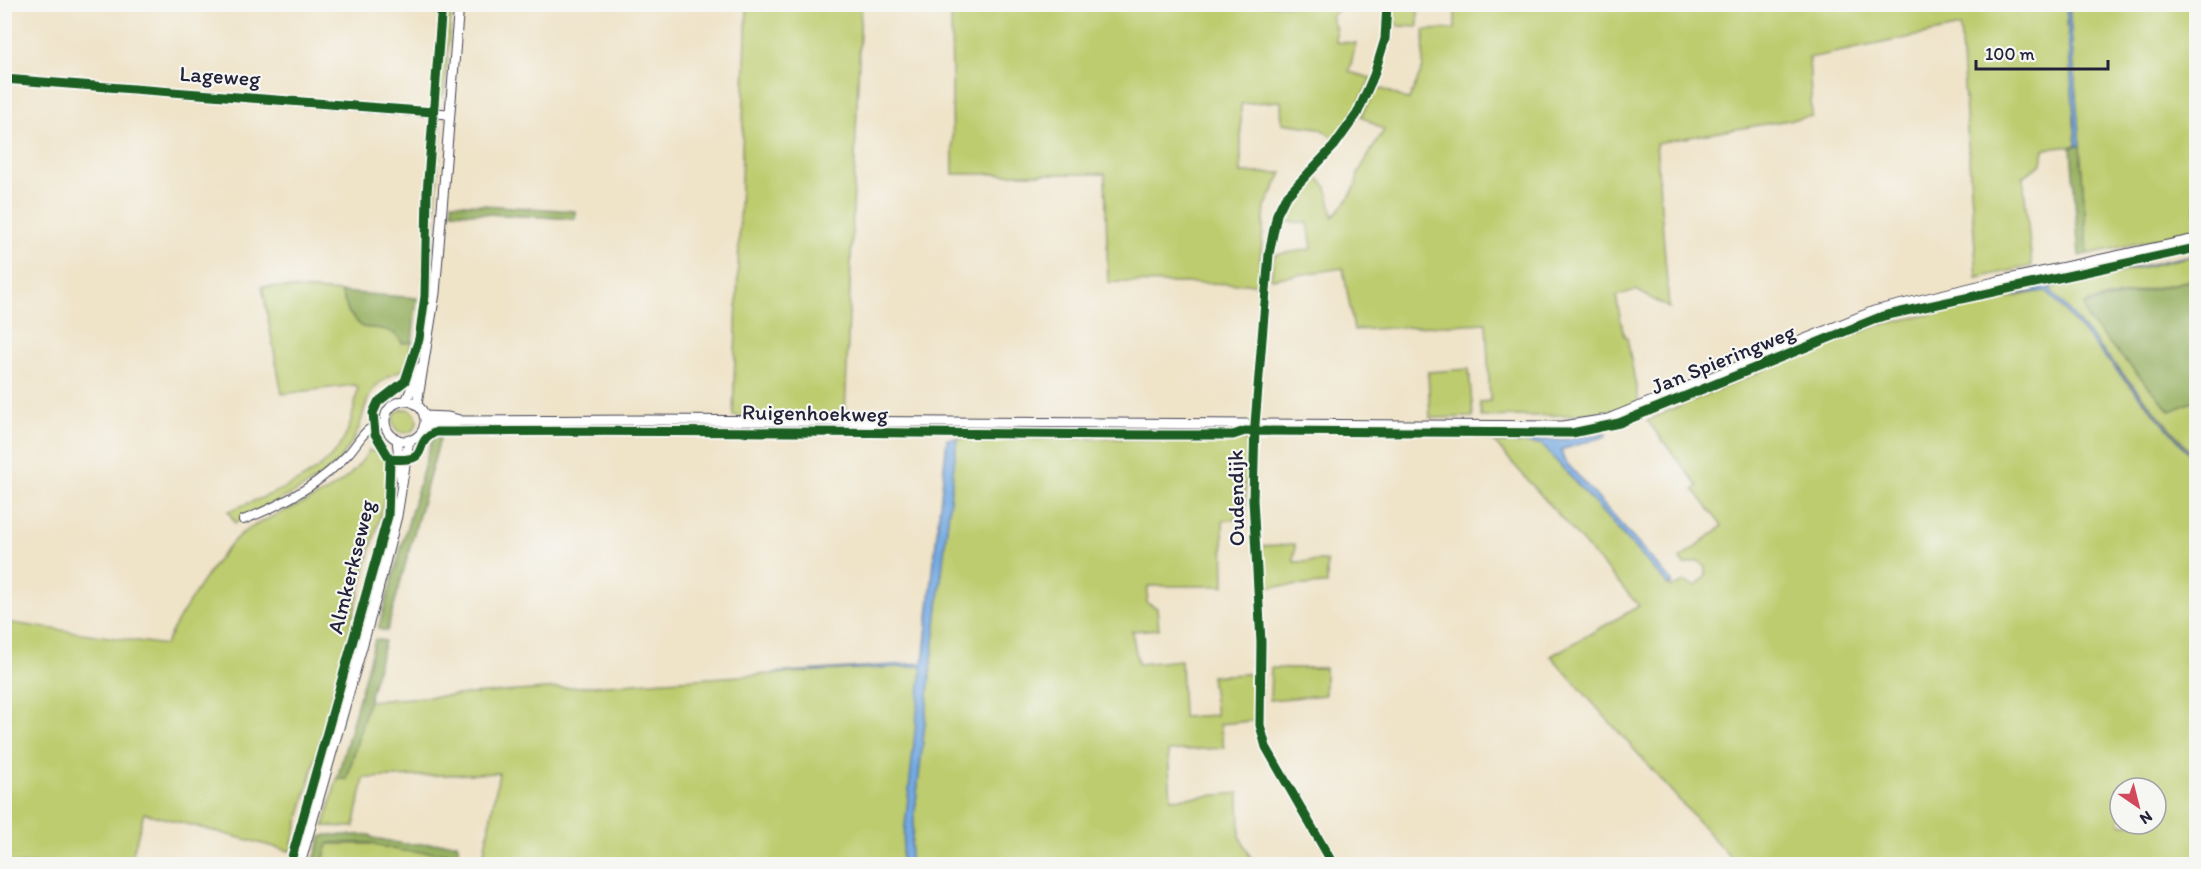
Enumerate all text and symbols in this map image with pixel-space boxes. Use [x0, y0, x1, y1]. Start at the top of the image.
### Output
scale bar [1976, 33, 2108, 71]
text: 100 m [1985, 43, 2035, 65]
street label: Lageweg [179, 60, 262, 92]
street label: Jan Spieringweg [1647, 318, 1800, 400]
street label: Ruigenhoekweg [742, 398, 889, 428]
street label: Oudendijk [1222, 449, 1250, 547]
street label: Almkerkseweg [321, 496, 381, 637]
north arrow [2108, 776, 2168, 836]
text: N [2136, 807, 2156, 829]

